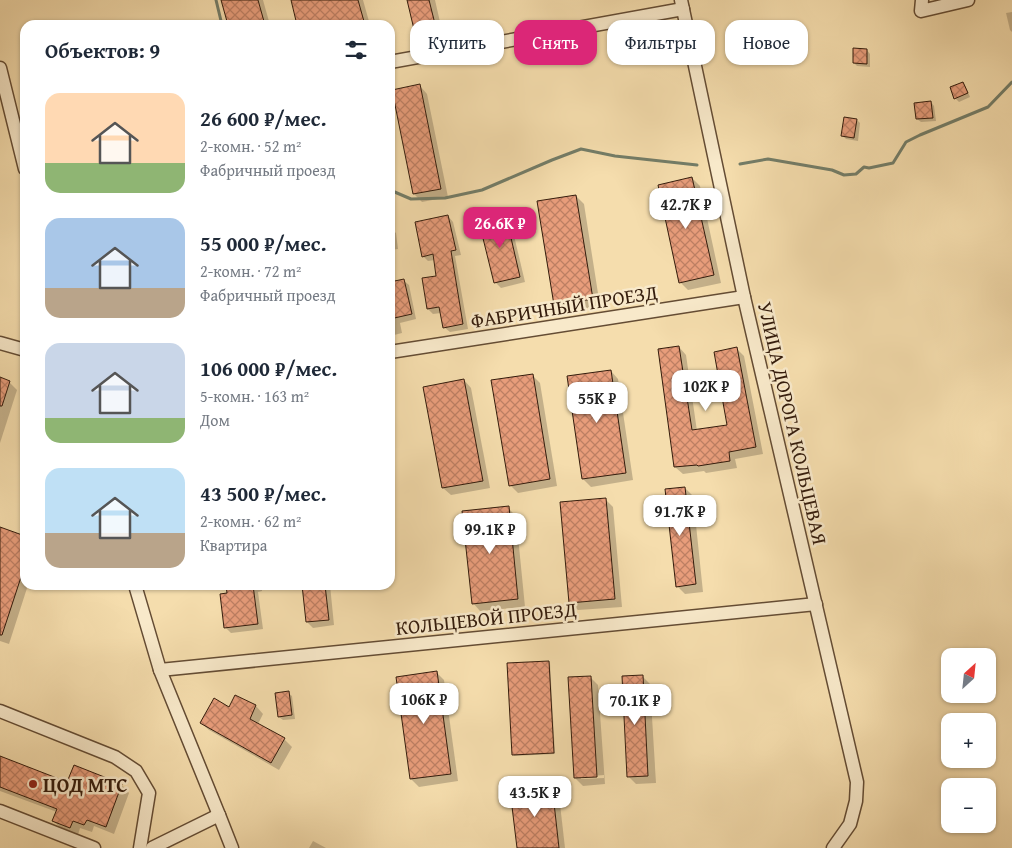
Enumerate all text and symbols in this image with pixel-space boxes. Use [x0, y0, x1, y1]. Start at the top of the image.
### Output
chip: Купить [410, 20, 504, 65]
chip: Снять [514, 20, 597, 65]
chip: Фильтры [607, 20, 715, 65]
chip: Новое [725, 20, 808, 65]
text: Объектов: 9 [45, 35, 160, 66]
icon: filters [342, 36, 370, 64]
text: 26 600 ₽/мес. [200, 103, 326, 134]
icon: home [85, 113, 145, 173]
text: 2-комн. · 52 m² [200, 134, 301, 158]
text: Фабричный проезд [200, 158, 335, 182]
pin: 42.7K ₽ [640, 188, 732, 230]
text: 42.7K ₽ [660, 192, 712, 216]
pin: 26.6K ₽ [454, 206, 546, 249]
text: 26.6K ₽ [474, 211, 526, 235]
text: 55 000 ₽/мес. [200, 228, 326, 259]
icon: home [85, 238, 145, 298]
text: 2-комн. · 72 m² [200, 259, 301, 283]
street label: ФАБРИЧНЫЙ ПРОЕЗД [469, 277, 660, 335]
text: Фабричный проезд [200, 283, 335, 307]
street label: УЛИЦА ДОРОГА КОЛЬЦЕВАЯ [751, 299, 835, 547]
text: 106 000 ₽/мес. [200, 353, 337, 384]
icon: home [85, 363, 145, 423]
pin: 102K ₽ [665, 370, 747, 412]
text: 102K ₽ [683, 374, 729, 398]
pin: 55K ₽ [562, 382, 632, 424]
text: 5-комн. · 163 m² [200, 384, 309, 408]
text: 55K ₽ [578, 386, 616, 410]
text: Дом [200, 408, 230, 432]
text: 43 500 ₽/мес. [200, 478, 326, 509]
icon: home [85, 488, 145, 548]
pin: 91.7K ₽ [634, 494, 726, 537]
text: 91.7K ₽ [654, 499, 706, 523]
text: 2-комн. · 62 m² [200, 509, 301, 533]
pin: 99.1K ₽ [444, 512, 536, 555]
text: 99.1K ₽ [464, 517, 516, 541]
text: Квартира [200, 533, 267, 557]
street label: КОЛЬЦЕВОЙ ПРОЕЗД [394, 594, 578, 642]
north arrow [941, 648, 996, 702]
map controls [941, 648, 996, 833]
pin: 106K ₽ [383, 682, 465, 725]
pin: 70.1K ₽ [589, 684, 681, 726]
text: 106K ₽ [401, 687, 447, 711]
text: 70.1K ₽ [609, 688, 661, 712]
button: + [941, 713, 996, 768]
place label: ЦОД МТС [43, 770, 128, 799]
pin: 43.5K ₽ [489, 776, 581, 818]
marker: ЦОД МТС [27, 778, 39, 790]
button: − [941, 778, 996, 833]
text: 43.5K ₽ [509, 780, 561, 804]

